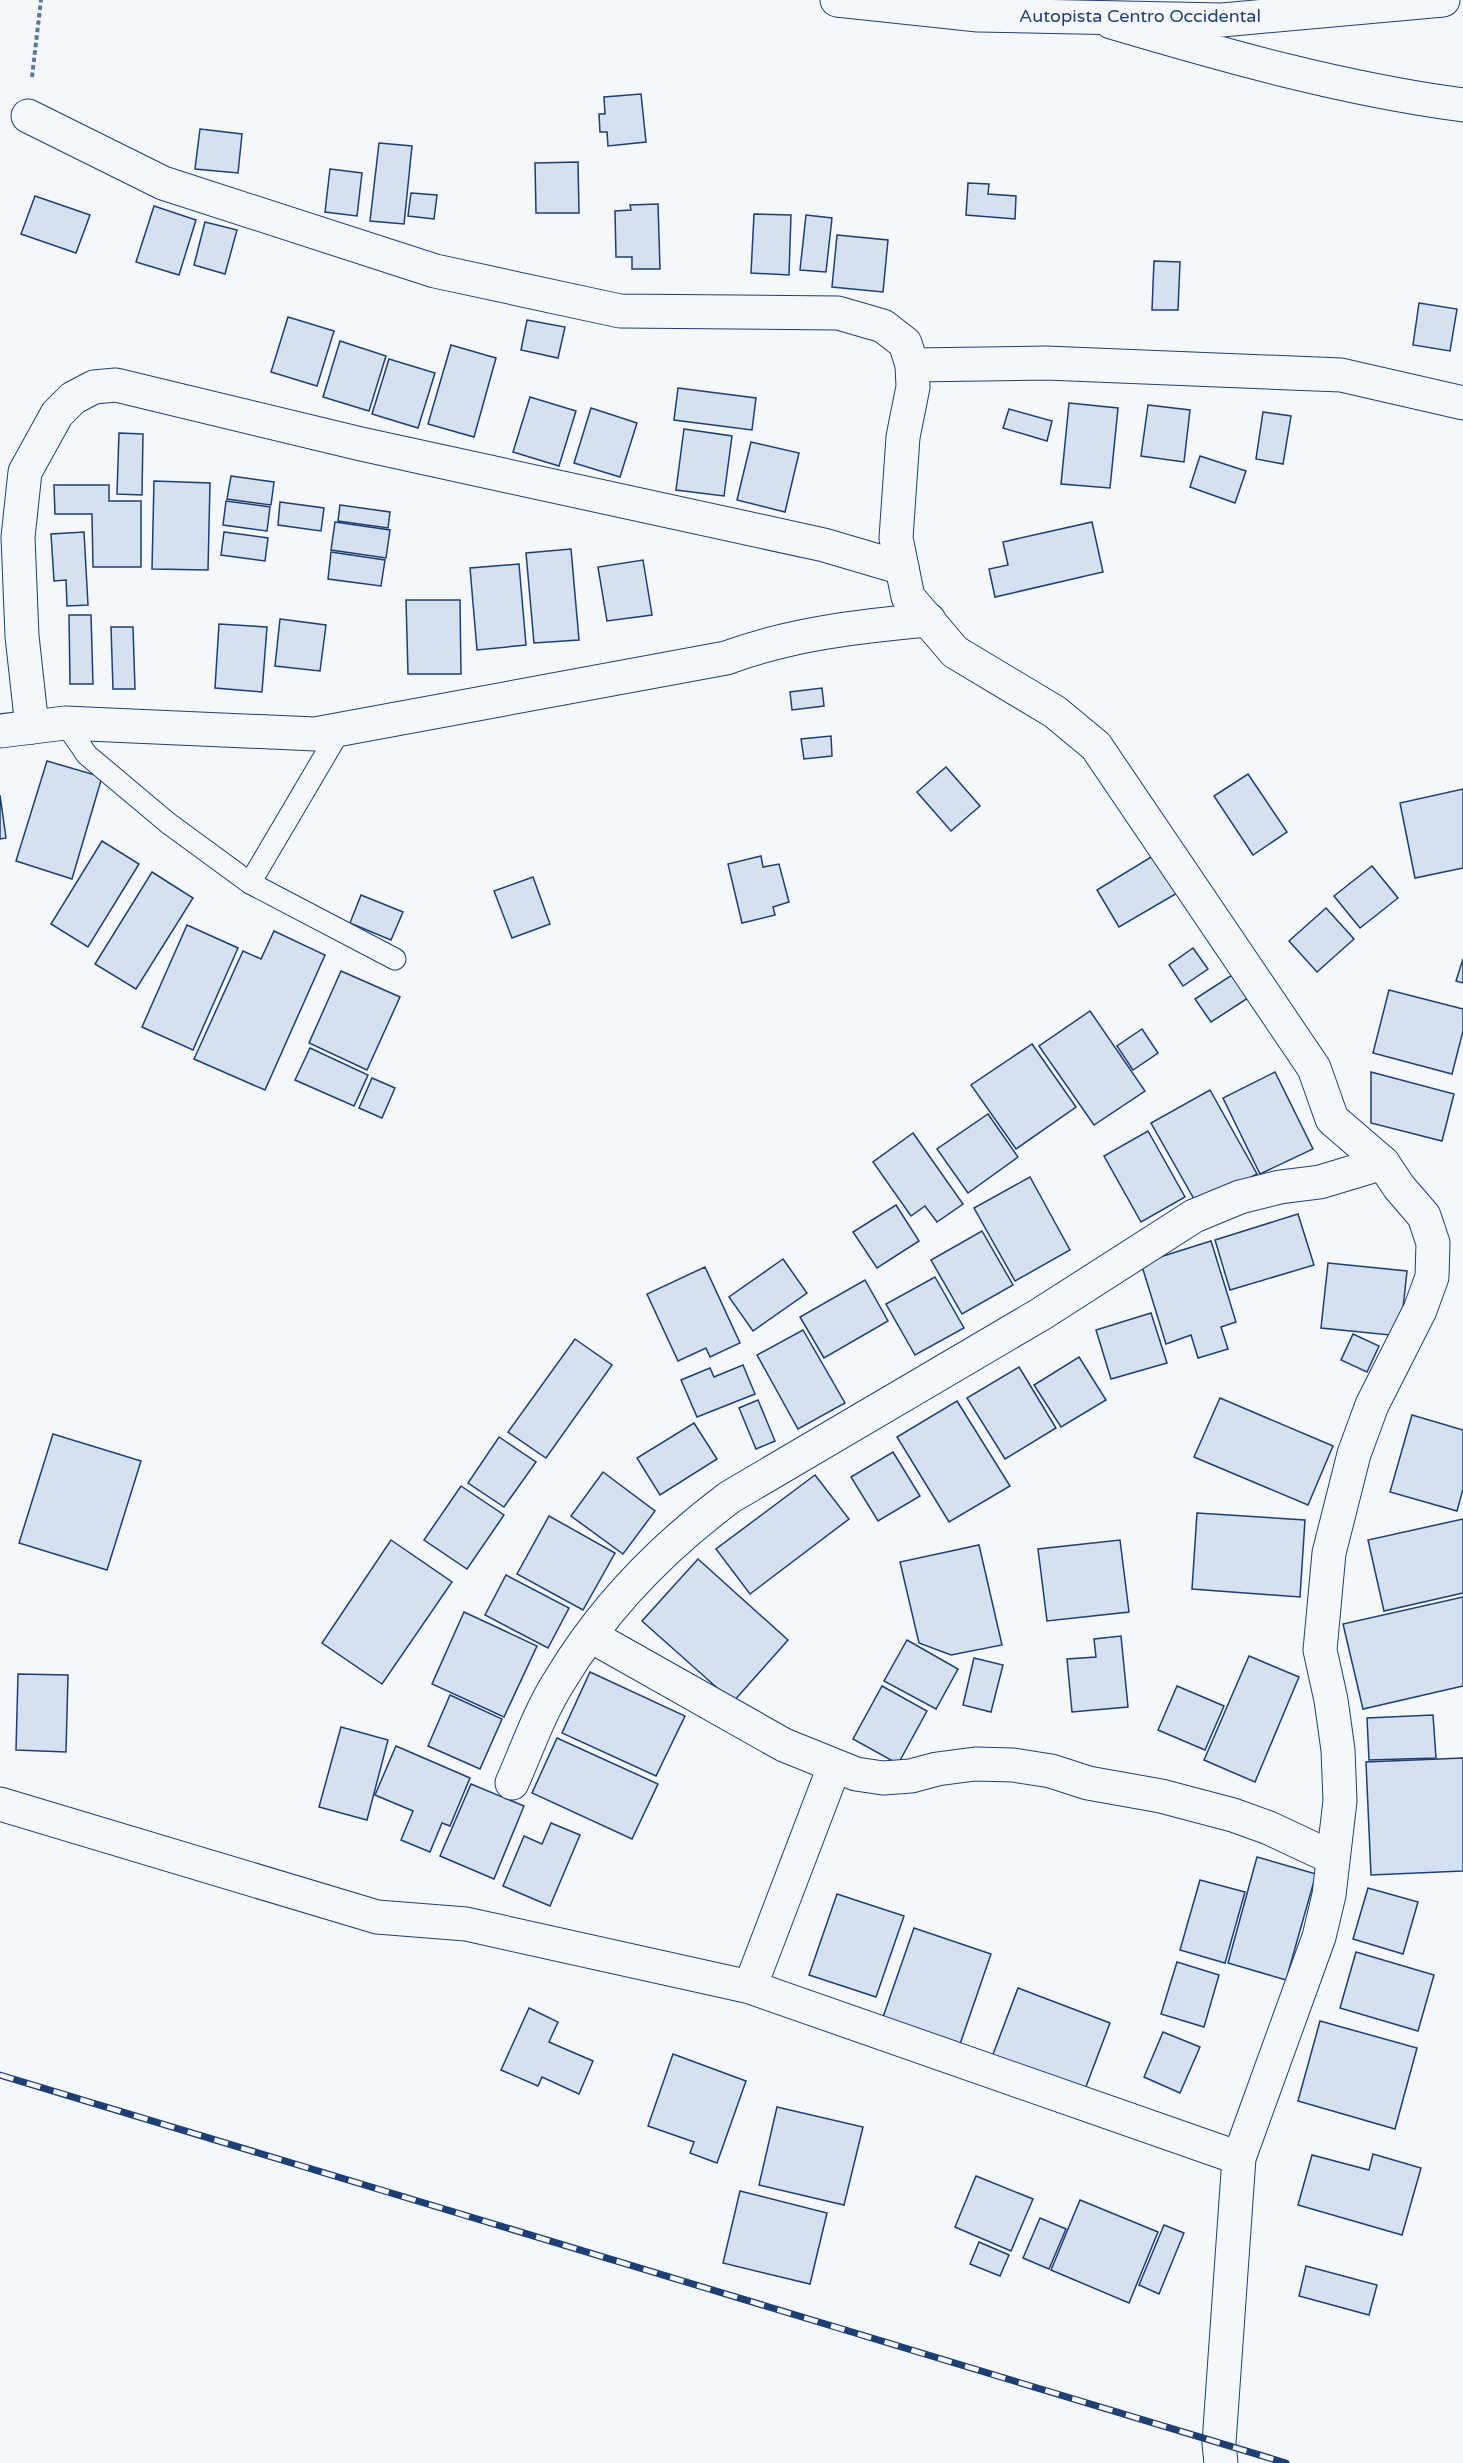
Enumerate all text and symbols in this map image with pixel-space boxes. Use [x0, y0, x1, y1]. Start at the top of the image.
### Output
street label: Autopista Centro Occidental [1019, 5, 1261, 27]

